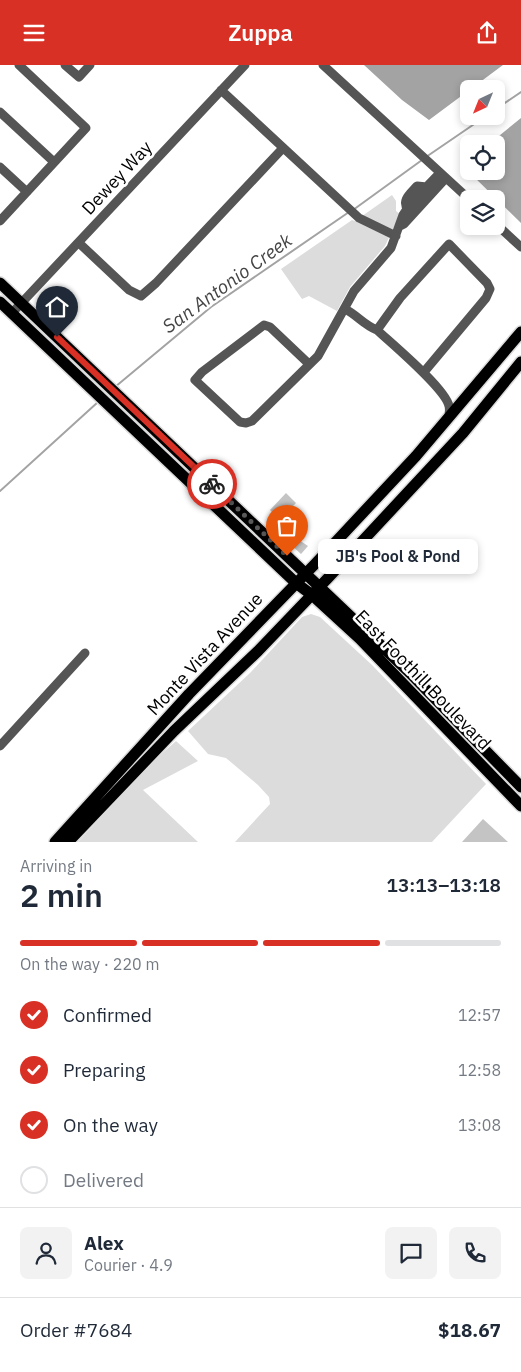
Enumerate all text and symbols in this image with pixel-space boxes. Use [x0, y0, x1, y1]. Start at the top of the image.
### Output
text: Zuppa [228, 18, 293, 47]
icon: menu [20, 19, 48, 47]
icon: share [473, 19, 501, 47]
north arrow [460, 80, 505, 125]
map controls [460, 80, 505, 235]
button: locate [460, 135, 505, 180]
street label: Dewey Way [77, 136, 157, 220]
button: layers [460, 190, 505, 235]
water label: San Antonio Creek [157, 227, 297, 338]
pin [36, 286, 78, 337]
icon: home [43, 293, 71, 321]
courier [187, 459, 237, 509]
icon: bike [198, 470, 226, 498]
pin [266, 505, 308, 556]
icon: bag [273, 512, 301, 540]
callout: JB's Pool & Pond [317, 539, 477, 573]
text: JB's Pool & Pond [336, 546, 460, 566]
street label: Monte Vista Avenue [142, 587, 268, 720]
street label: East Foothill Boulevard [350, 605, 496, 755]
text: Arriving in [20, 856, 92, 876]
text: 13:13–13:18 [387, 873, 501, 897]
text: 2 min [20, 874, 103, 916]
text: On the way · 220 m [20, 954, 159, 974]
icon: check [20, 1001, 48, 1029]
text: Confirmed [63, 1003, 152, 1027]
text: 12:57 [458, 1005, 501, 1025]
icon: check [20, 1056, 48, 1084]
text: Preparing [63, 1058, 145, 1082]
text: 12:58 [458, 1060, 501, 1080]
icon: check [20, 1111, 48, 1139]
text: On the way [63, 1113, 158, 1137]
text: 13:08 [458, 1115, 501, 1135]
text: Delivered [63, 1168, 144, 1192]
button: person [20, 1227, 72, 1279]
button: chat [385, 1227, 437, 1279]
button: phone [449, 1227, 501, 1279]
text: Alex [84, 1231, 124, 1255]
text: Courier · 4.9 [84, 1255, 173, 1275]
text: Order #7684 [20, 1318, 132, 1342]
text: $18.67 [438, 1318, 501, 1342]

